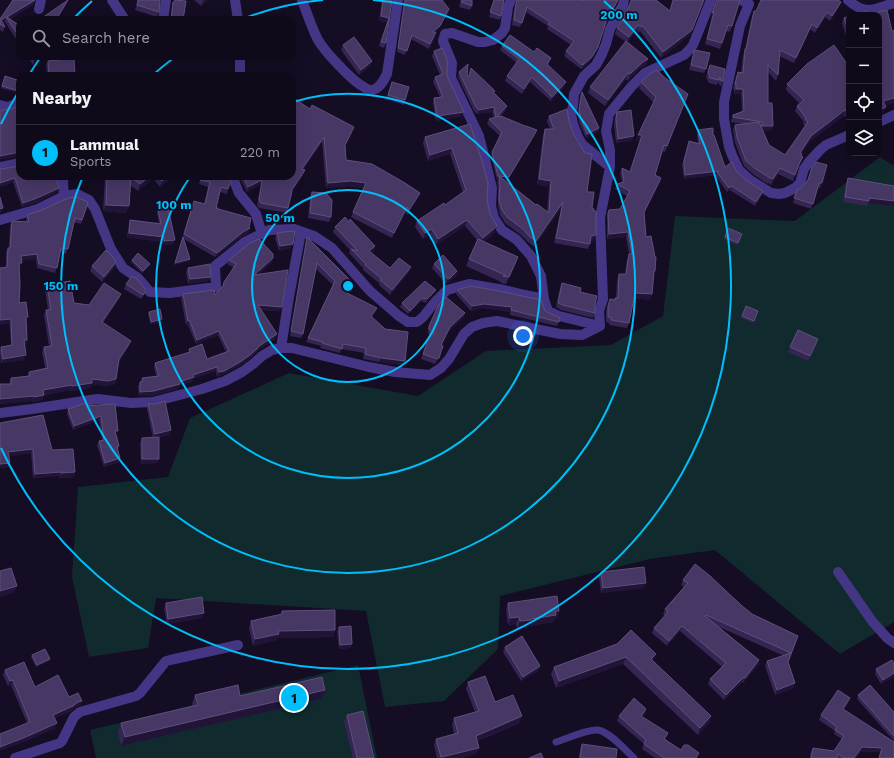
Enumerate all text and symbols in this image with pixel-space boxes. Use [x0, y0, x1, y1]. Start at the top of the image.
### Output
text: 200 m [600, 8, 638, 22]
map controls [846, 12, 882, 156]
button: + [846, 12, 882, 48]
search box [16, 16, 296, 60]
icon: search [30, 27, 52, 49]
text: Search here [62, 29, 150, 47]
button: − [846, 48, 882, 84]
button: locate [846, 84, 882, 120]
text: Nearby [32, 88, 91, 108]
button: layers [846, 120, 882, 156]
text: Lammual [70, 136, 139, 154]
text: 1 [42, 145, 48, 160]
text: 220 m [240, 145, 280, 160]
text: Sports [70, 154, 111, 169]
text: 100 m [156, 198, 192, 212]
text: 50 m [265, 211, 295, 225]
text: 150 m [44, 279, 78, 293]
centre of rings [341, 279, 355, 293]
your location [513, 326, 533, 346]
pin: 1 [281, 683, 307, 713]

